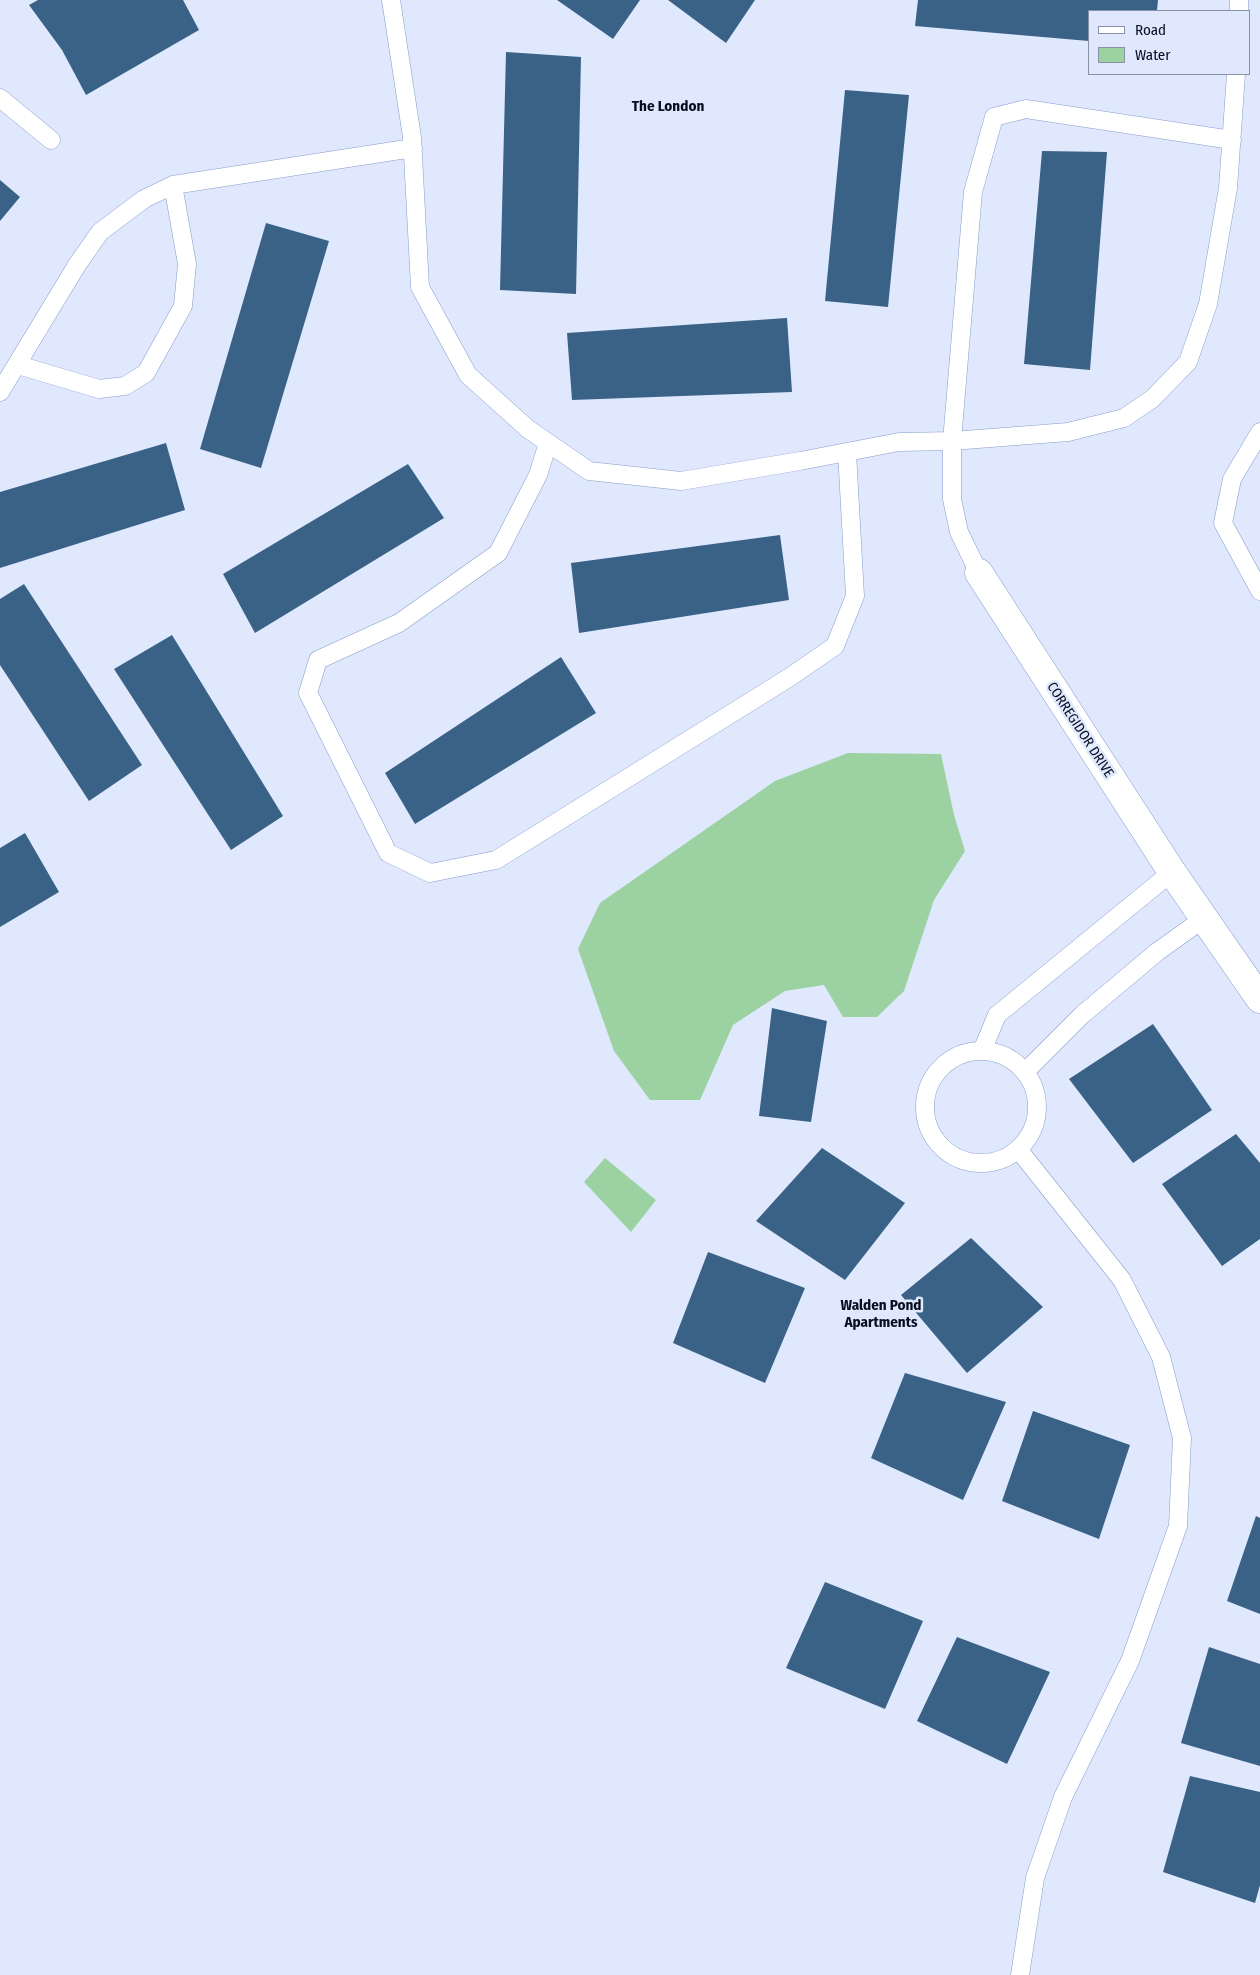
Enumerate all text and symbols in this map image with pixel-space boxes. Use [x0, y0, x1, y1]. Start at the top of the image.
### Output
legend [1088, 10, 1250, 75]
text: Road [1135, 21, 1166, 39]
text: Water [1135, 46, 1170, 64]
district label: The London [632, 98, 704, 116]
street label: CORREGIDOR DRIVE [1043, 679, 1117, 781]
district label: Walden Pond Apartments [841, 1297, 921, 1332]

